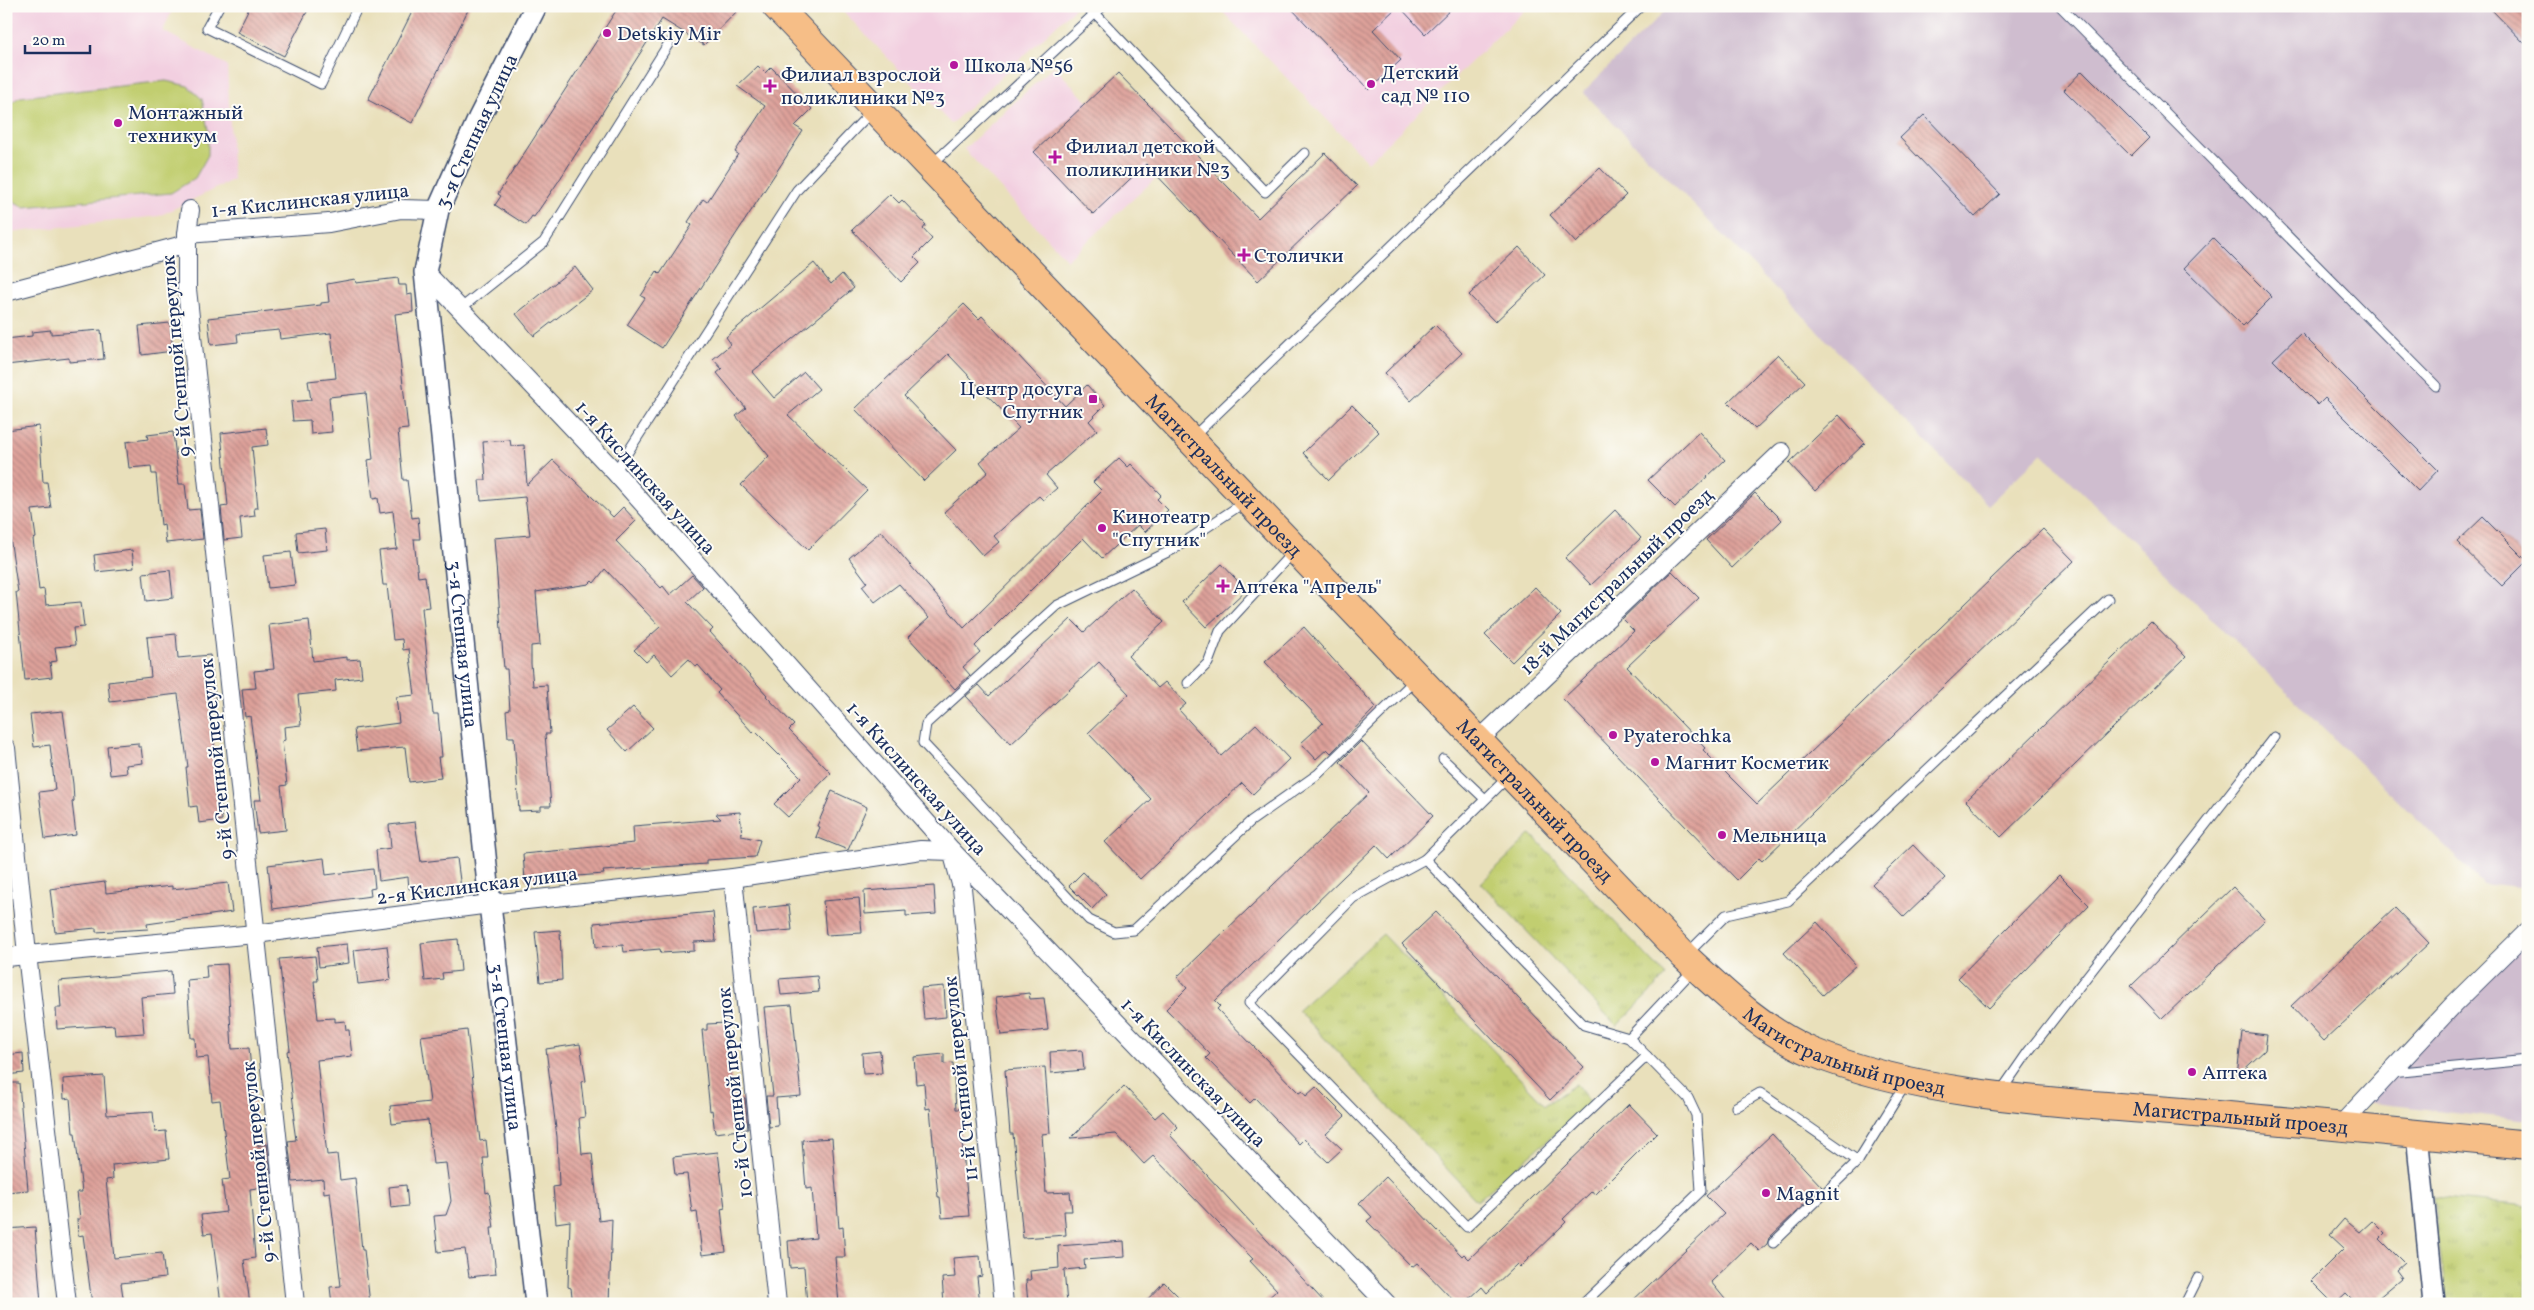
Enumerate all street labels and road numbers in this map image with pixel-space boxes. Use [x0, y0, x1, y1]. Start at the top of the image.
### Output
street label: 3-я Степная улица [430, 50, 526, 214]
street label: 1-я Кислинская улица [210, 178, 411, 226]
street label: 9-й Степной переулок [155, 253, 201, 458]
street label: Магистральный проезд [1138, 389, 1308, 564]
street label: 1-я Кислинская улица [568, 395, 722, 562]
street label: 18-й Магистральный проезд [1515, 482, 1720, 682]
street label: 3-я Степная улица [439, 559, 484, 730]
street label: 9-й Степной переулок [193, 656, 242, 861]
street label: 1-я Кислинская улица [839, 696, 993, 863]
street label: Магистральный проезд [1449, 714, 1619, 890]
street label: 2-я Кислинская улица [375, 861, 580, 913]
street label: 3-я Степная улица [481, 962, 528, 1132]
street label: 11-й Степной переулок [937, 974, 987, 1183]
street label: 10-й Степной переулок [711, 986, 761, 1200]
street label: 1-я Кислинская улица [1113, 992, 1272, 1155]
street label: Магистральный проезд [1736, 1001, 1947, 1104]
street label: 9-й Степной переулок [235, 1059, 284, 1264]
street label: Магистральный проезд [2132, 1096, 2349, 1143]

